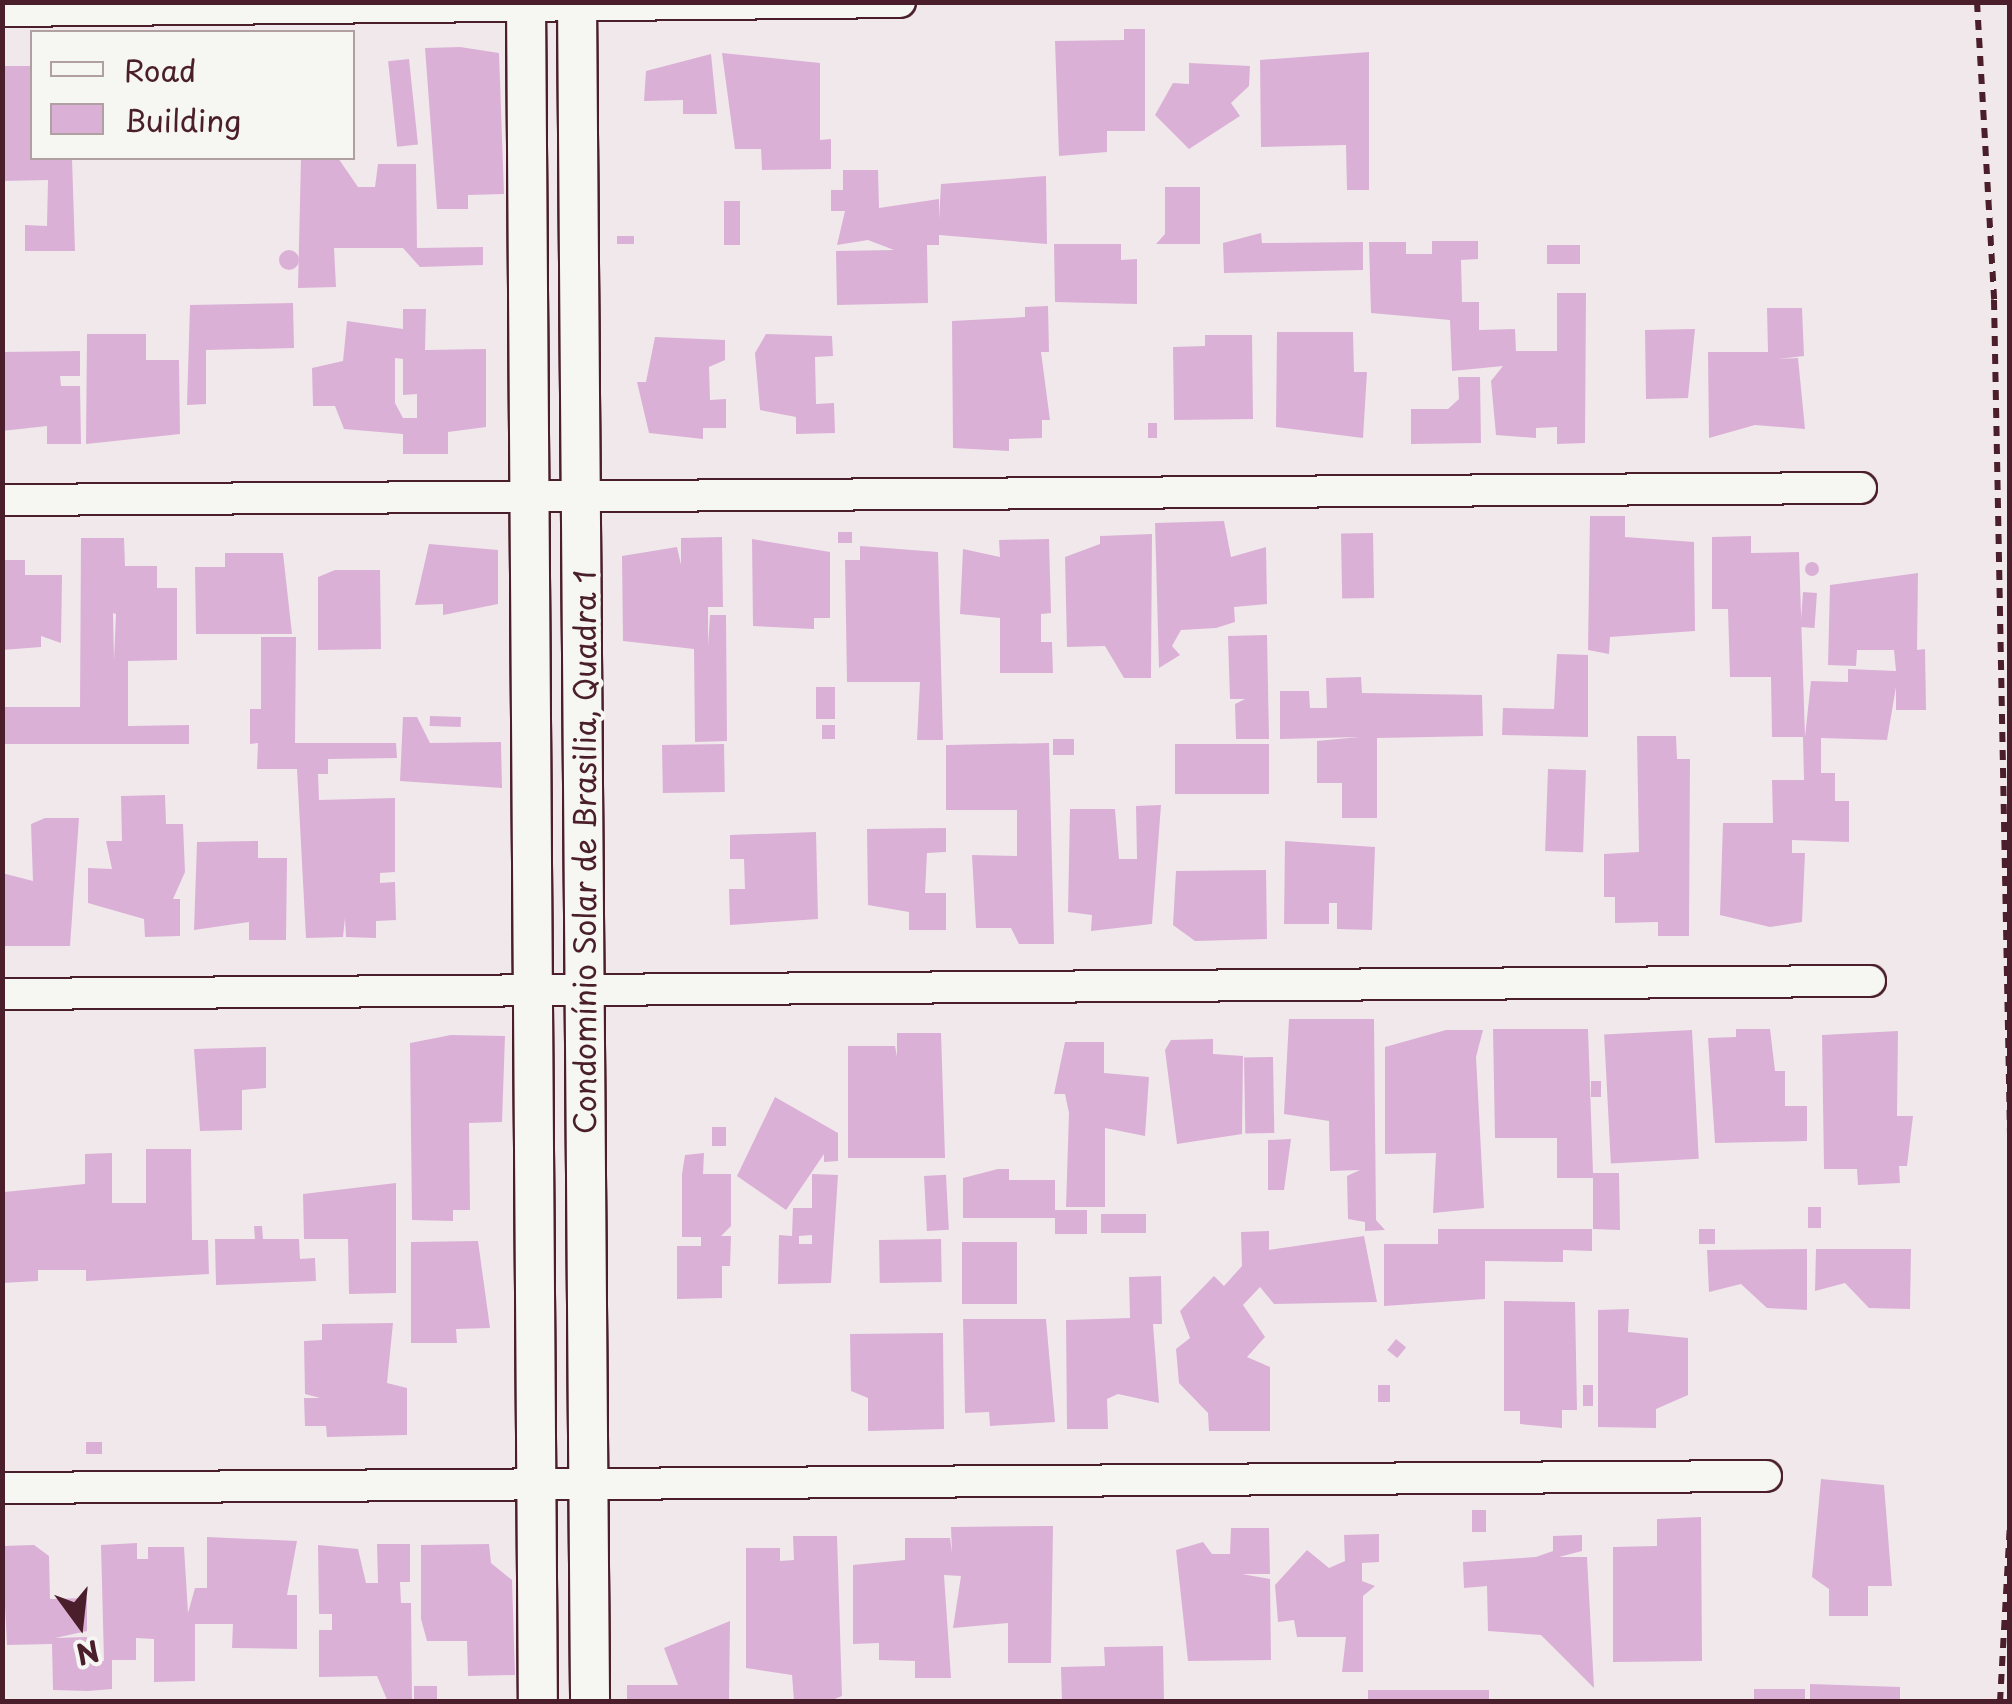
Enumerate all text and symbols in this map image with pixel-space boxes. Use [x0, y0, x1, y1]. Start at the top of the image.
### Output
legend [30, 30, 355, 160]
text: Road [124, 47, 197, 92]
text: Building [124, 97, 241, 142]
street label: Condomínio Solar de Brasilia, Quadra 1 [566, 567, 602, 1137]
north arrow [30, 1574, 130, 1674]
text: N [72, 1630, 104, 1677]

